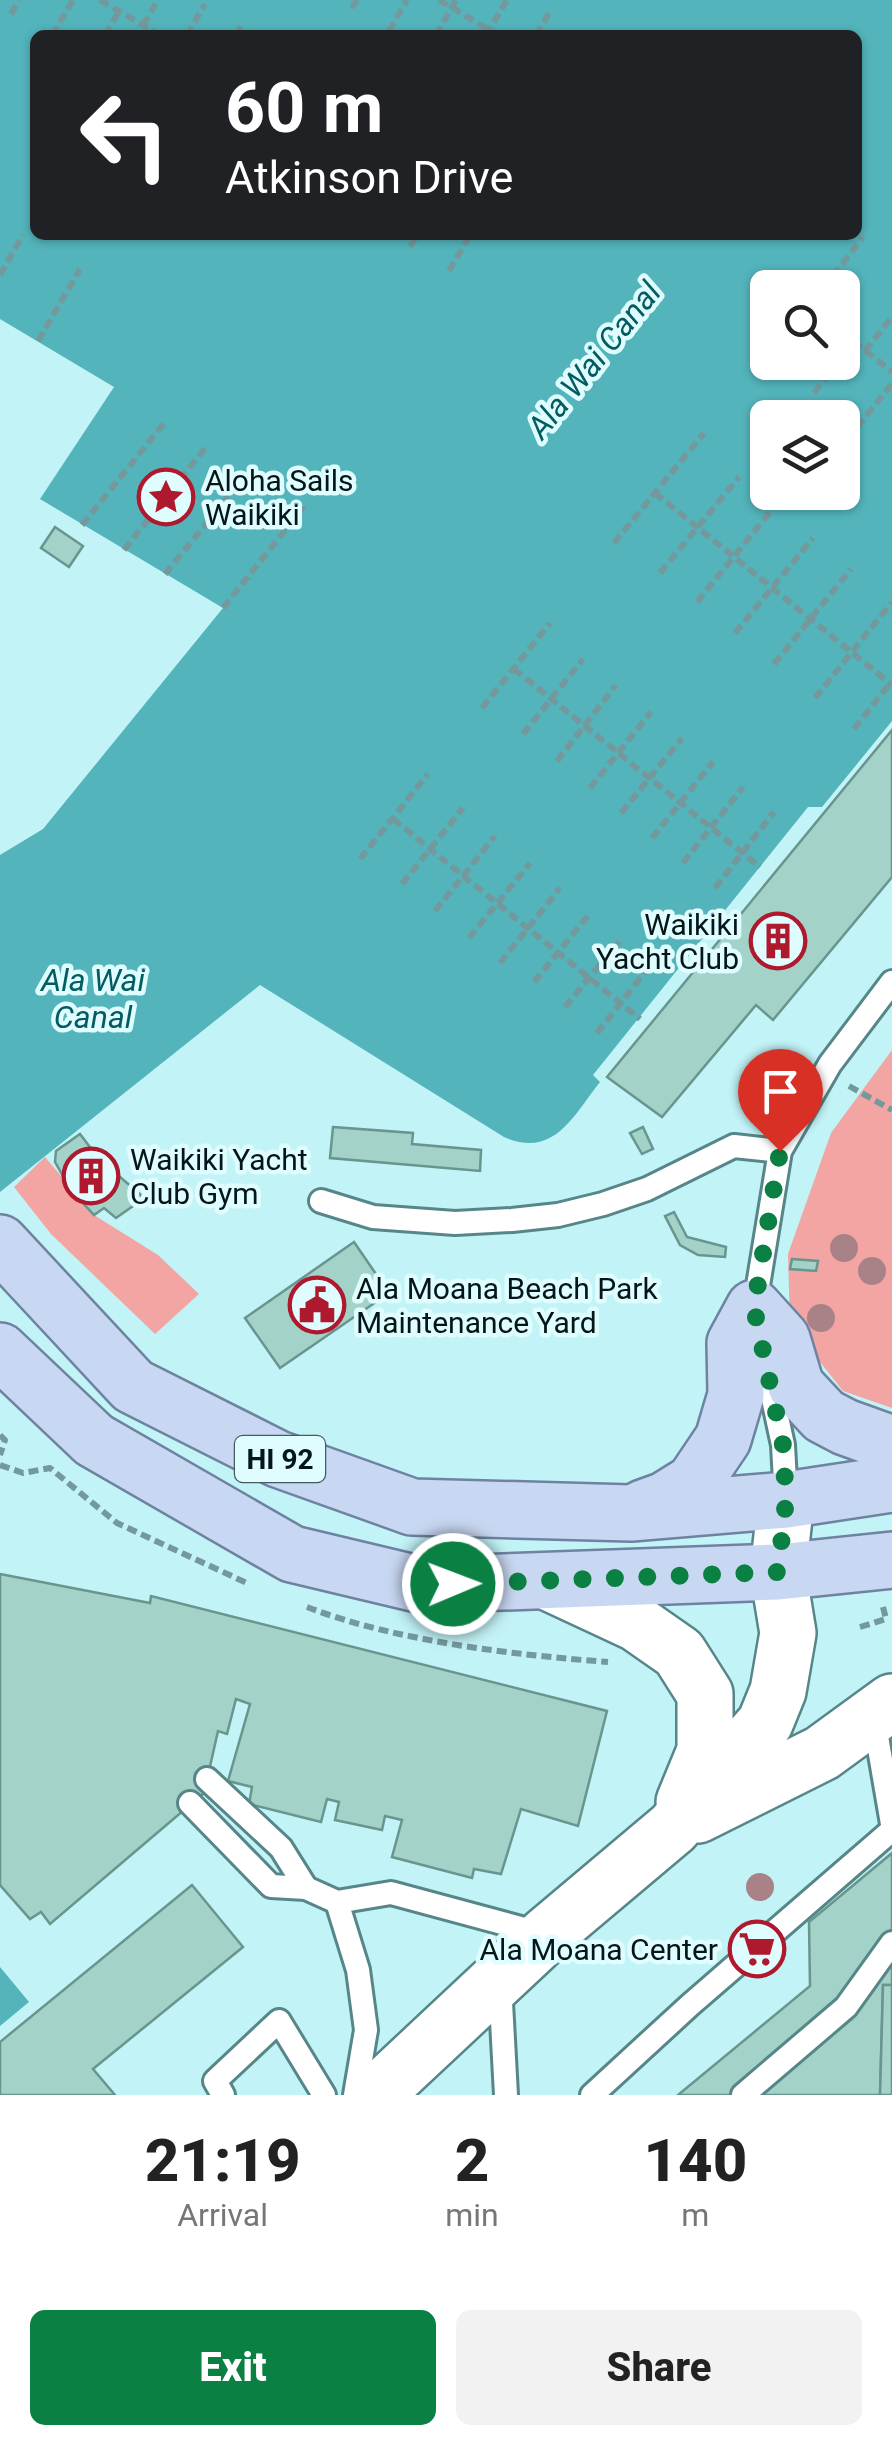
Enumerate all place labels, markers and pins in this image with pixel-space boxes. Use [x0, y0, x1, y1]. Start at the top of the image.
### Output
place label: Aloha Sails Waikiki [205, 463, 353, 532]
place icon: Aloha Sails Waikiki [136, 467, 196, 527]
place label: Waikiki Yacht Club [596, 907, 739, 976]
building icon: Waikiki Yacht Club [748, 911, 808, 971]
pin [738, 1049, 823, 1152]
place label: Waikiki Yacht Club Gym [130, 1142, 308, 1211]
building icon: Waikiki Yacht Club Gym [61, 1146, 121, 1206]
place label: Ala Moana Beach Park Maintenance Yard [356, 1271, 658, 1340]
public building icon: Ala Moana Beach Park Maintenance Yard [287, 1275, 347, 1335]
supermarket icon: Ala Moana Center [727, 1919, 787, 1979]
place label: Ala Moana Center [480, 1932, 718, 1967]

